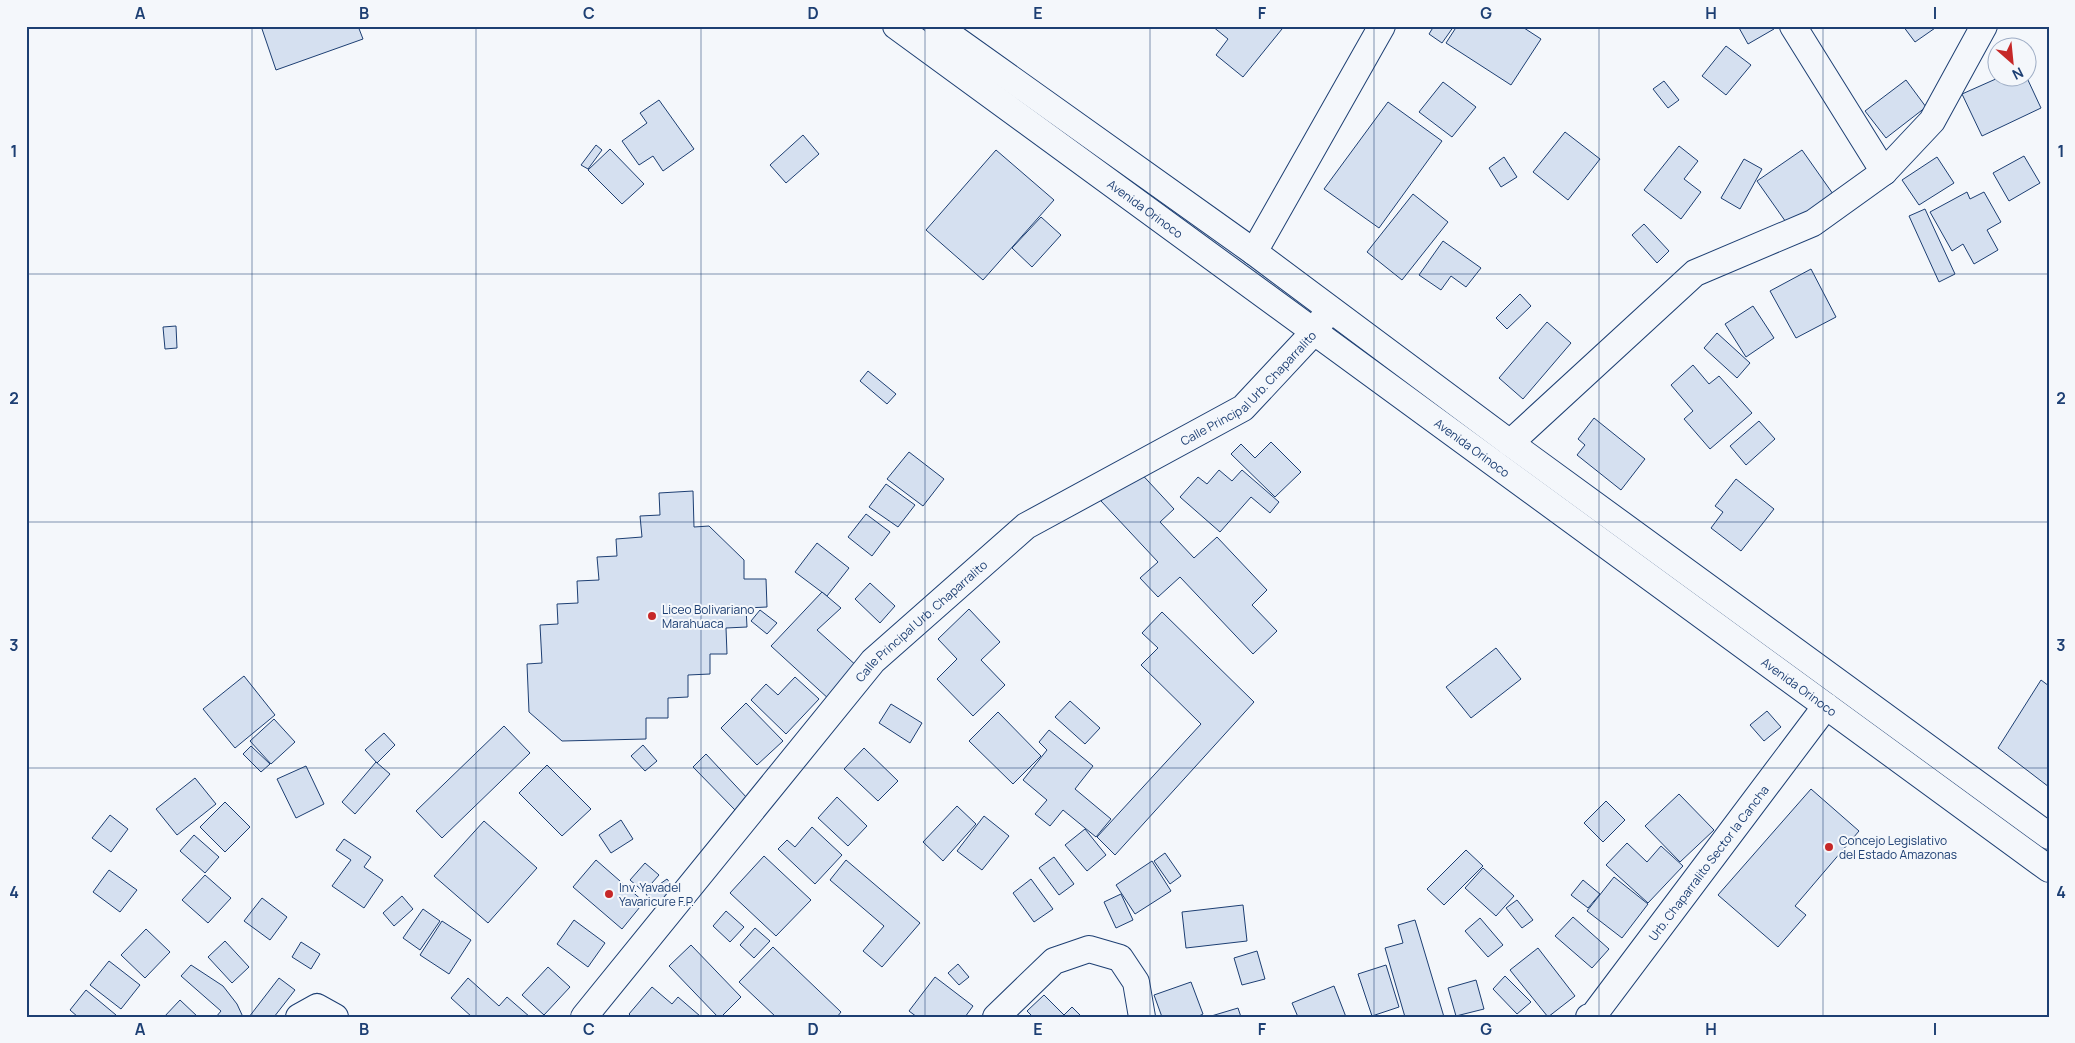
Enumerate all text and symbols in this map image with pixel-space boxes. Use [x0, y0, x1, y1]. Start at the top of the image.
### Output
text: A [135, 2, 146, 24]
text: B [359, 2, 369, 24]
text: C [583, 2, 595, 24]
text: D [807, 2, 819, 24]
text: E [1033, 2, 1043, 24]
text: F [1258, 2, 1267, 24]
text: G [1480, 2, 1492, 24]
text: H [1705, 2, 1717, 24]
text: I [1933, 2, 1937, 24]
north arrow [1988, 38, 2038, 88]
text: N [2009, 63, 2027, 85]
text: 1 [10, 140, 18, 162]
text: 1 [2057, 140, 2065, 162]
street label: Avenida Orinoco [1104, 175, 1187, 242]
street label: Calle Principal Urb. Chaparralito [1177, 327, 1320, 449]
text: 2 [9, 387, 19, 409]
text: 2 [2056, 387, 2066, 409]
street label: Avenida Orinoco [1431, 414, 1514, 481]
street label: Calle Principal Urb. Chaparralito [851, 556, 991, 685]
place label: Liceo Bolivariano Marahuaca [662, 601, 754, 632]
marker: Liceo Bolivariano Marahuaca [646, 610, 658, 622]
text: 3 [9, 634, 19, 656]
text: 3 [2056, 634, 2066, 656]
street label: Avenida Orinoco [1758, 653, 1840, 720]
street label: Urb. Chaparralito Sector la Cancha [1644, 781, 1772, 944]
place label: Concejo Legislativo del Estado Amazonas [1839, 832, 1957, 863]
marker: Concejo Legislativo del Estado Amazonas [1823, 841, 1835, 853]
place label: Inv. Yavadel Yavaricure F.P. [619, 879, 694, 910]
text: 4 [9, 881, 19, 903]
text: 4 [2056, 881, 2066, 903]
marker: Inv. Yavadel Yavaricure F.P. [603, 888, 615, 900]
text: A [135, 1018, 146, 1040]
text: B [359, 1018, 369, 1040]
text: C [583, 1018, 595, 1040]
text: D [807, 1018, 819, 1040]
text: E [1033, 1018, 1043, 1040]
text: F [1258, 1018, 1267, 1040]
text: G [1480, 1018, 1492, 1040]
text: H [1705, 1018, 1717, 1040]
text: I [1933, 1018, 1937, 1040]

